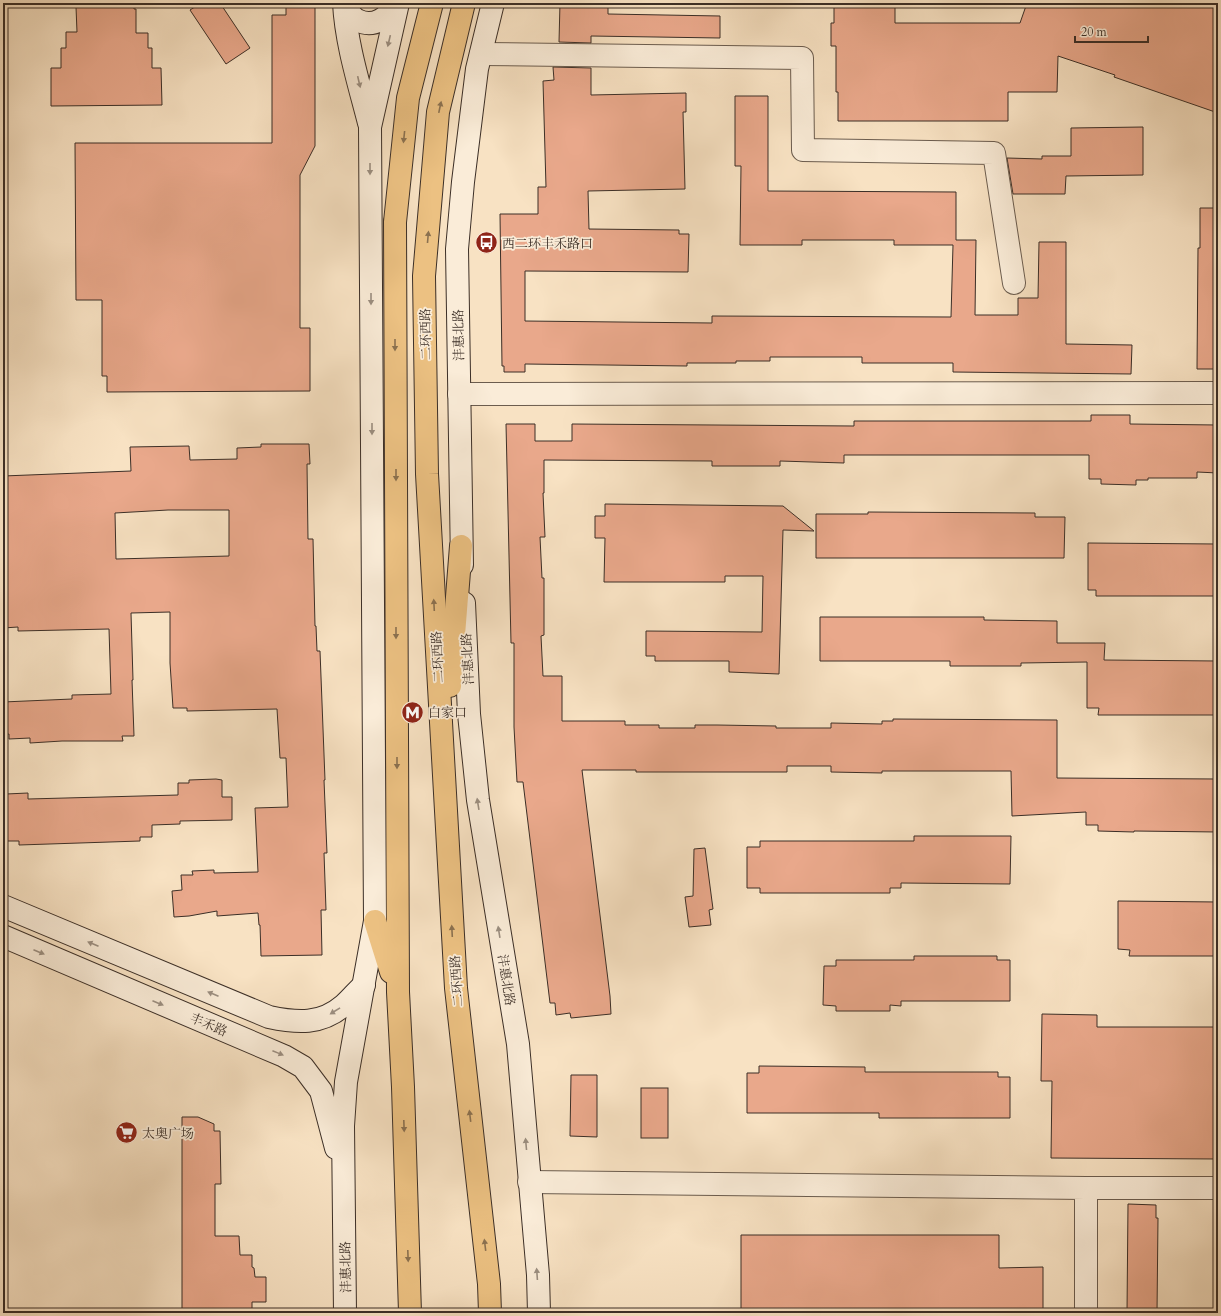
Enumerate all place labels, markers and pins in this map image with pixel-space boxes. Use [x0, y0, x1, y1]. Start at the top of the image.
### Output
bus stop icon: 西二环丰禾路口 [473, 230, 499, 256]
place label: 西二环丰禾路口 [502, 235, 593, 253]
metro station icon: 白家口 [400, 699, 426, 725]
place label: 白家口 [428, 704, 467, 722]
supermarket icon: 太奥广场 [114, 1120, 140, 1146]
place label: 太奥广场 [142, 1125, 194, 1143]

